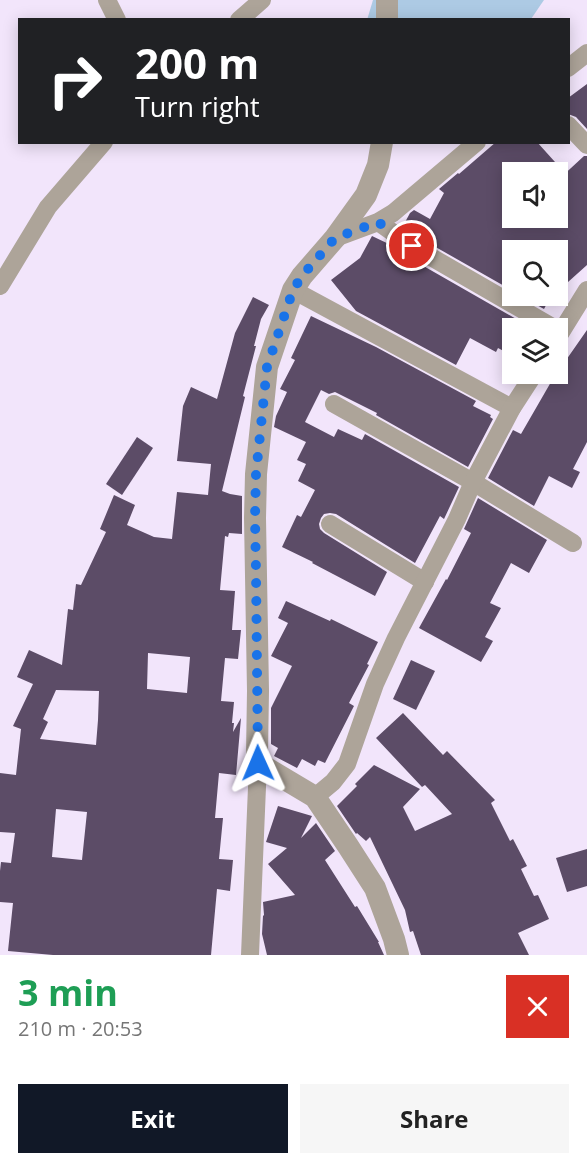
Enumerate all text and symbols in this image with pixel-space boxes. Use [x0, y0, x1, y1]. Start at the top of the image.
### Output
text: 200 m [135, 34, 259, 91]
icon: right [36, 42, 114, 120]
text: Turn right [135, 88, 260, 125]
map controls [502, 162, 568, 384]
button: sound [502, 162, 568, 228]
pin [386, 220, 437, 271]
icon: arrive [395, 229, 428, 262]
button: search [502, 240, 568, 306]
button: layers [502, 318, 568, 384]
position arrow [226, 731, 290, 795]
text: 3 min [18, 968, 118, 1017]
button: close [506, 975, 569, 1038]
text: 210 m · 20:53 [18, 1015, 143, 1042]
button: Exit [18, 1084, 288, 1153]
button: Share [300, 1084, 569, 1153]

